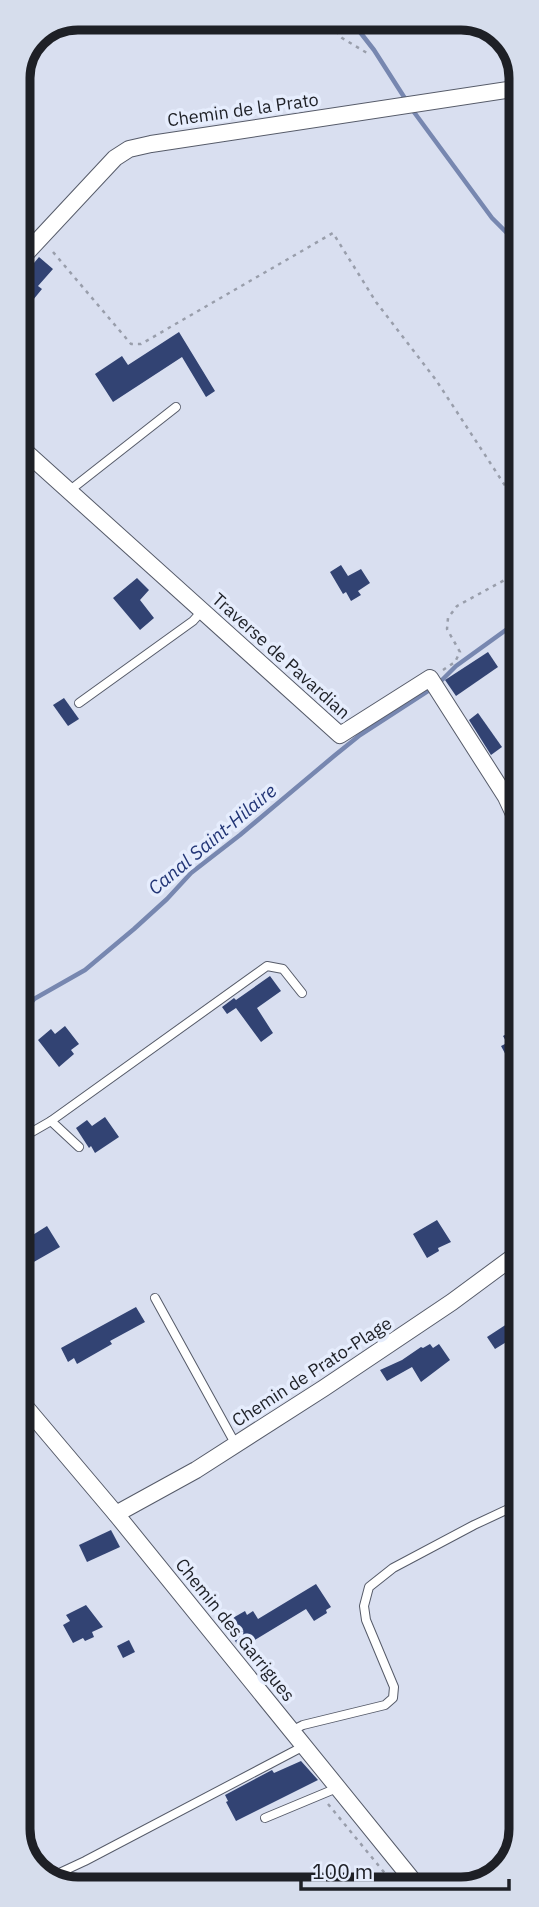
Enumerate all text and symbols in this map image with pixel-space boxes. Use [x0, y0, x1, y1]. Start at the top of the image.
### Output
street label: Chemin de la Prato [166, 88, 320, 132]
street label: Traverse de Pavardian [208, 588, 355, 724]
water label: Canal Saint-Hilaire [143, 778, 281, 900]
street label: Chemin de Prato-Plage [228, 1311, 396, 1432]
street label: Chemin des Garrigues [171, 1553, 300, 1706]
scale bar [301, 1848, 509, 1892]
text: 100 m [312, 1857, 373, 1885]

